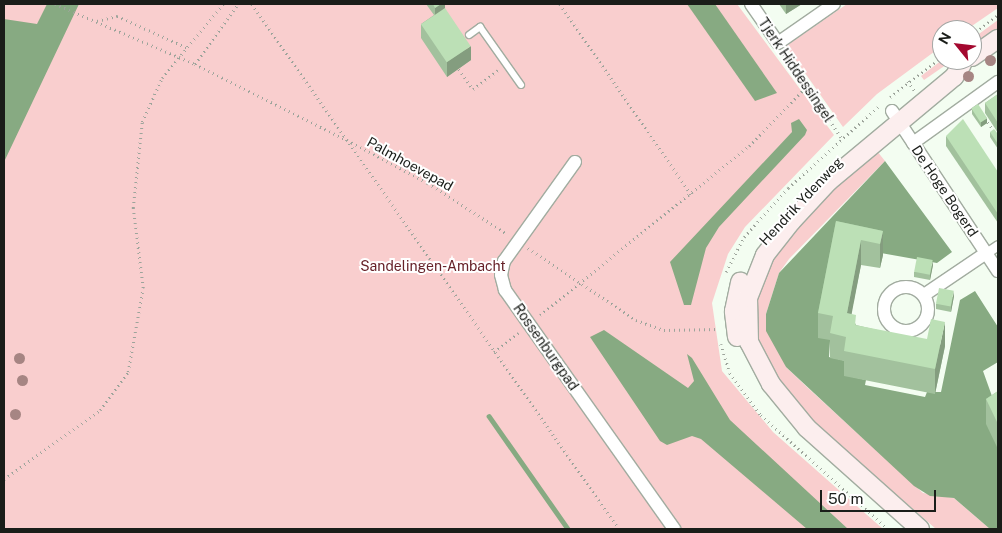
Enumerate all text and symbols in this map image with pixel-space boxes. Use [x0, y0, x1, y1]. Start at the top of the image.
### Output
street label: Tjerk Hiddessingel [755, 15, 837, 125]
north arrow [932, 20, 982, 70]
text: N [935, 30, 954, 47]
street label: Palmhoevepad [364, 133, 456, 195]
street label: De Hoge Bogerd [908, 142, 982, 240]
street label: Hendrik Ydenweg [756, 153, 846, 249]
park label: Sandelingen-Ambacht [360, 258, 506, 274]
street label: Rossenburgpad [510, 300, 582, 394]
scale bar [822, 480, 938, 512]
text: 50 m [828, 490, 863, 507]

